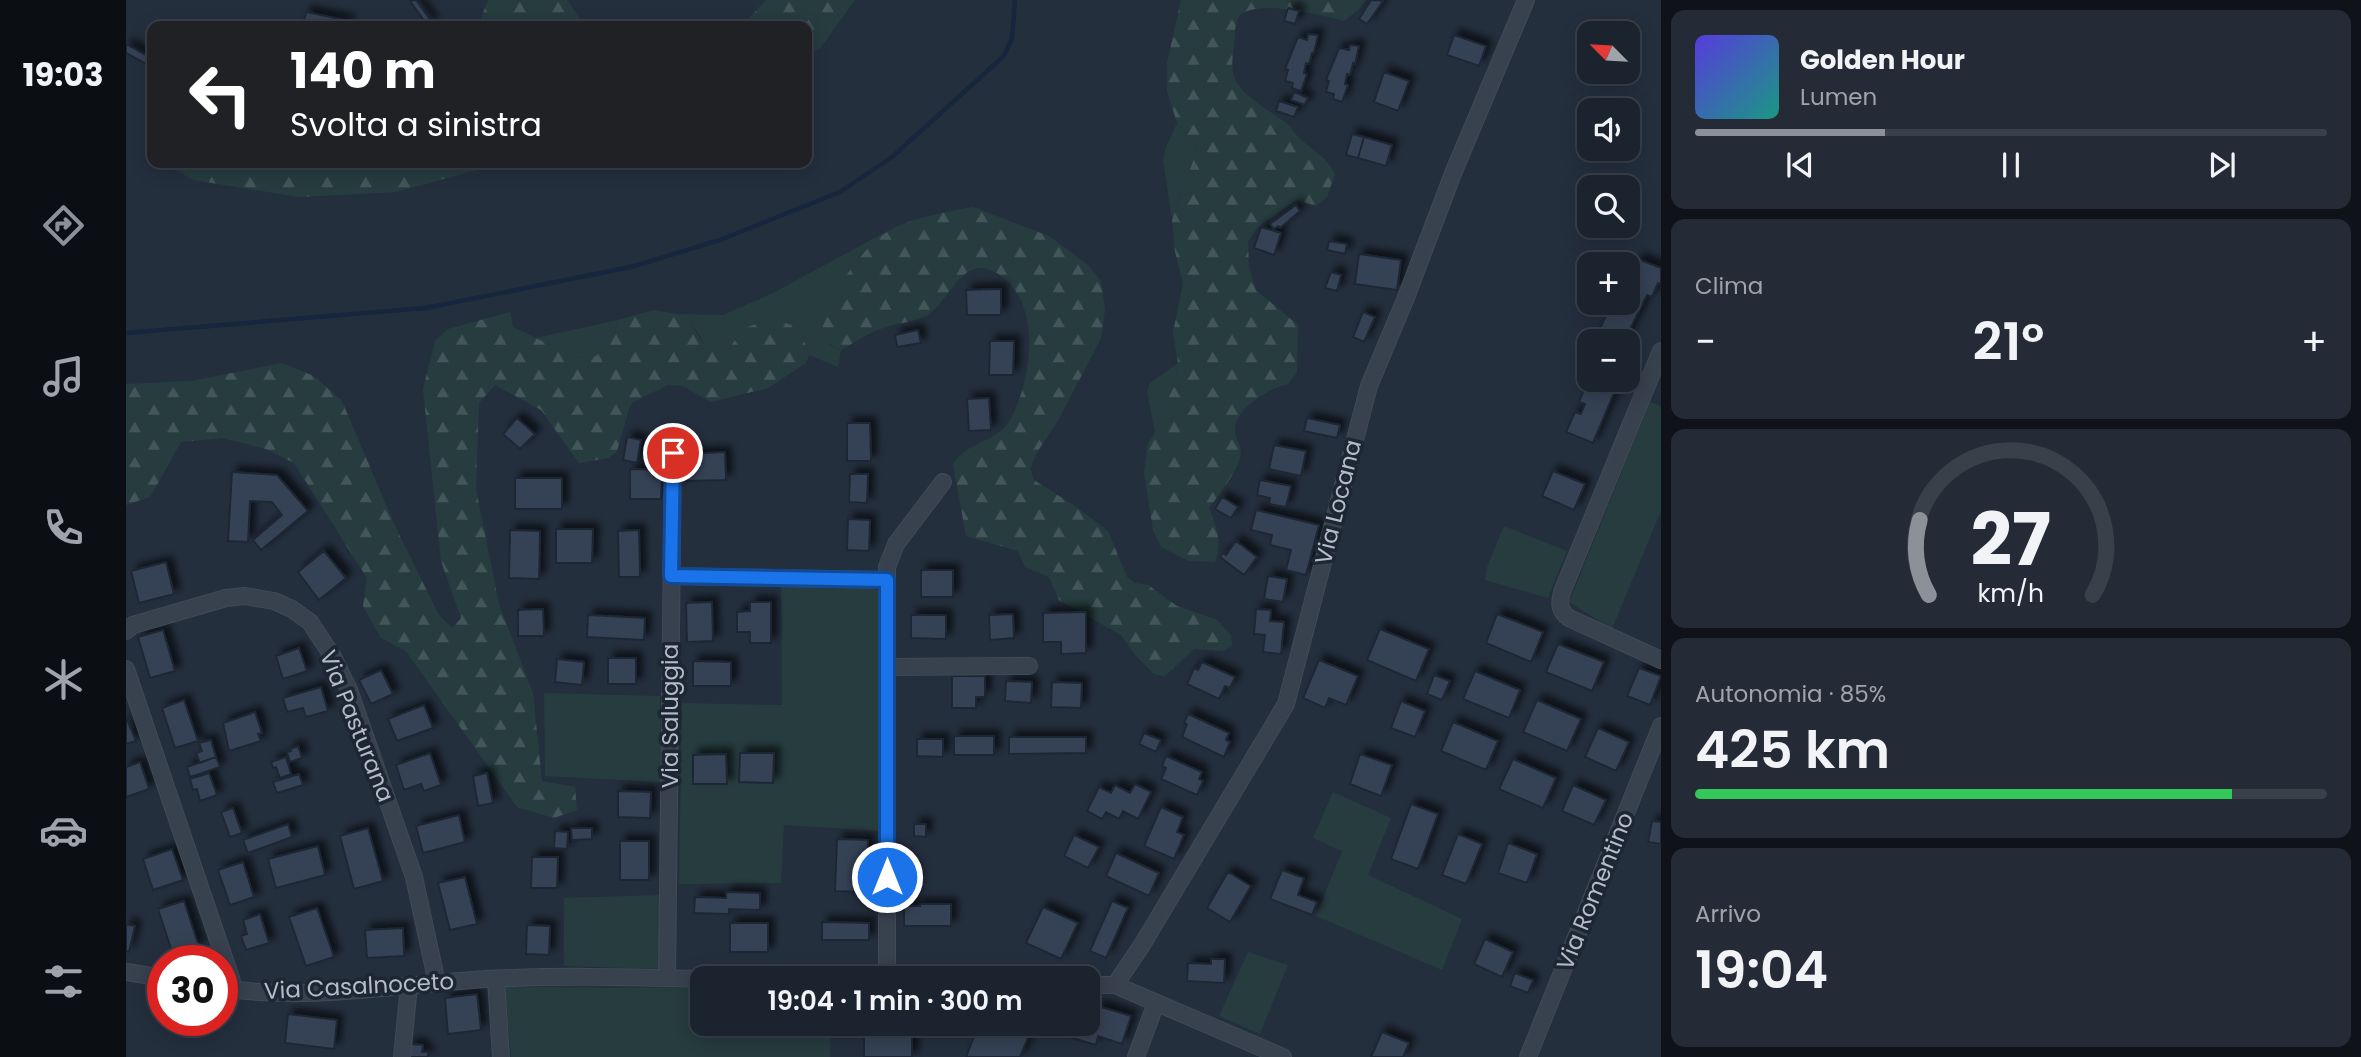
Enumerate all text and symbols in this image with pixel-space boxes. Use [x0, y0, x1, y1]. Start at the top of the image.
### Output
north arrow [1577, 21, 1640, 84]
map controls [1577, 21, 1640, 392]
text: 140 m [290, 37, 436, 105]
text: Golden Hour [1800, 42, 1965, 78]
icon: left [175, 49, 266, 140]
text: 19:03 [22, 52, 104, 97]
text: Lumen [1800, 81, 1877, 113]
button: sound [1577, 98, 1640, 161]
text: Svolta a sinistra [290, 102, 542, 147]
icon: previous [1781, 146, 1819, 184]
icon: pause [1992, 146, 2030, 184]
icon: next [2203, 146, 2241, 184]
button: search [1577, 175, 1640, 238]
icon: directions [39, 201, 88, 250]
button: + [1577, 252, 1640, 315]
text: Clima [1695, 270, 1763, 302]
text: 21° [1973, 305, 2044, 378]
text: − [1695, 315, 1716, 368]
text: + [2301, 315, 2327, 368]
button: − [1577, 329, 1640, 392]
icon: music [39, 352, 88, 401]
pin [643, 423, 703, 483]
icon: arrive [654, 434, 692, 472]
street label: Via Locana [1307, 436, 1369, 568]
text: 27 [1971, 489, 2051, 590]
icon: phone [39, 503, 88, 552]
text: km/h [1978, 575, 2044, 610]
street label: Via Saluggia [654, 644, 686, 788]
street label: Via Pasturana [312, 645, 402, 807]
icon: climate [39, 655, 88, 704]
text: Autonomia · 85% [1695, 678, 1886, 710]
text: 425 km [1695, 713, 1890, 786]
icon: car [39, 806, 88, 855]
street label: Via Romentino [1549, 807, 1641, 975]
position arrow [850, 840, 924, 914]
text: Arrivo [1695, 898, 1761, 930]
text: 19:04 [1695, 933, 1828, 1006]
speed limit sign: 30 [147, 945, 238, 1036]
icon: filters [39, 957, 88, 1006]
street label: Via Casalnoceto [263, 965, 455, 1007]
text: 19:04 · 1 min · 300 m [767, 983, 1023, 1019]

